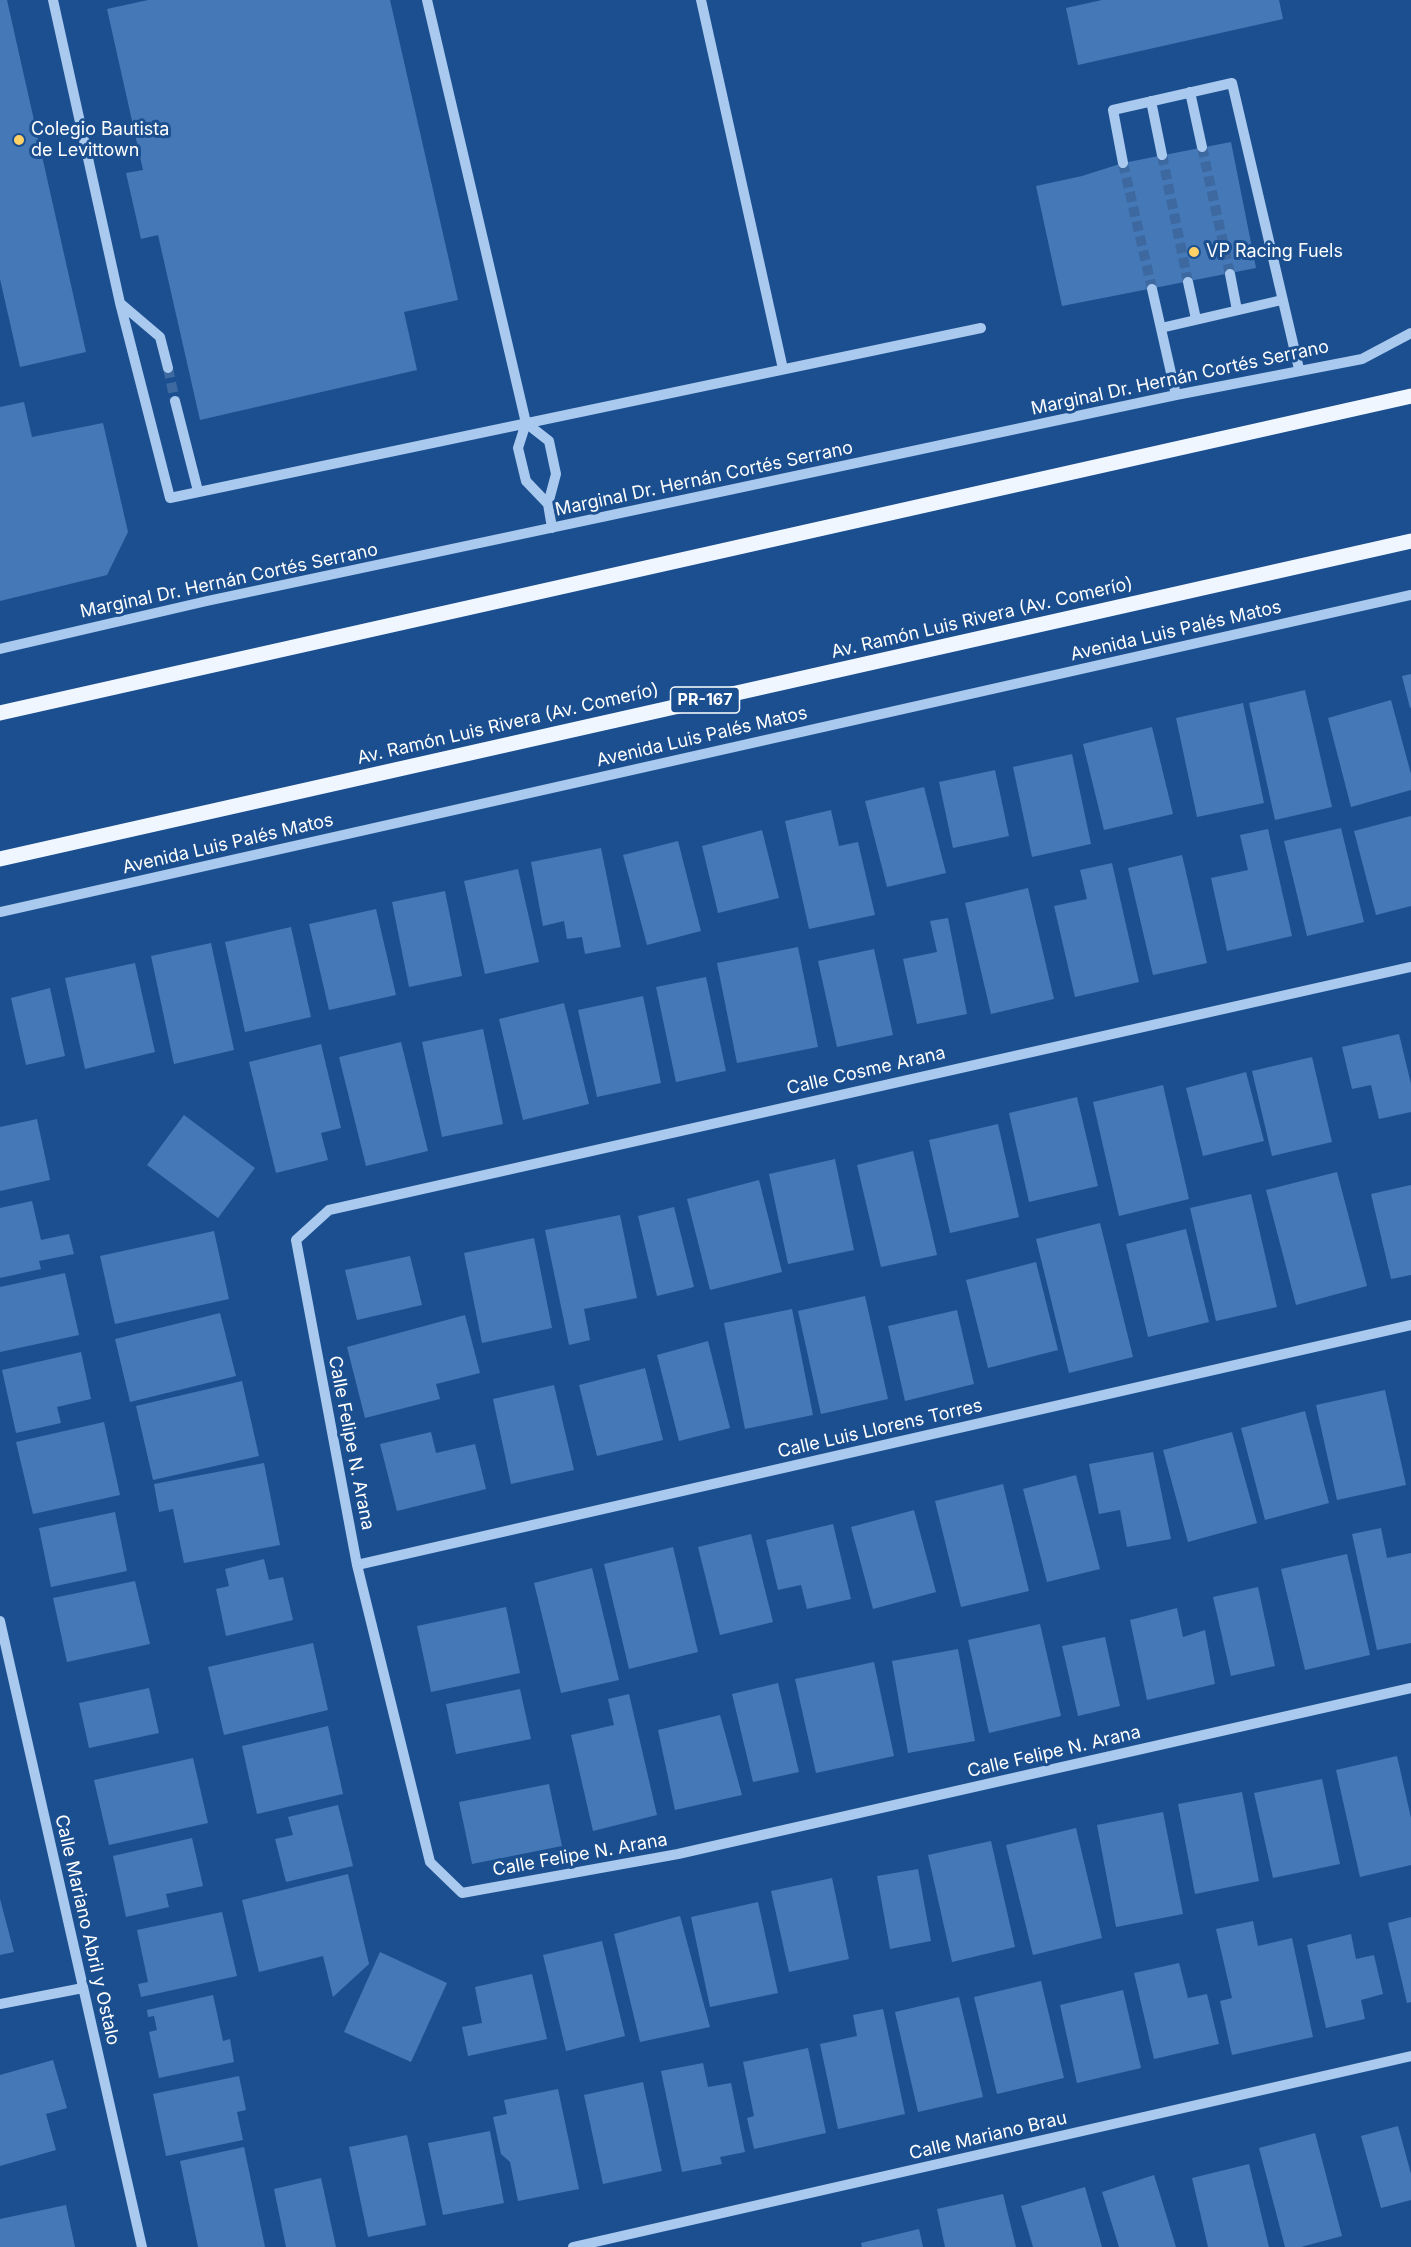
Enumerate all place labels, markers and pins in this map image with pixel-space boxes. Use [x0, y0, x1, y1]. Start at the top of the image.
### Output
place label: Colegio Bautista de Levittown [31, 119, 169, 162]
marker: Colegio Bautista de Levittown [12, 133, 26, 147]
place label: VP Racing Fuels [1206, 241, 1343, 263]
marker: VP Racing Fuels [1187, 245, 1201, 259]

